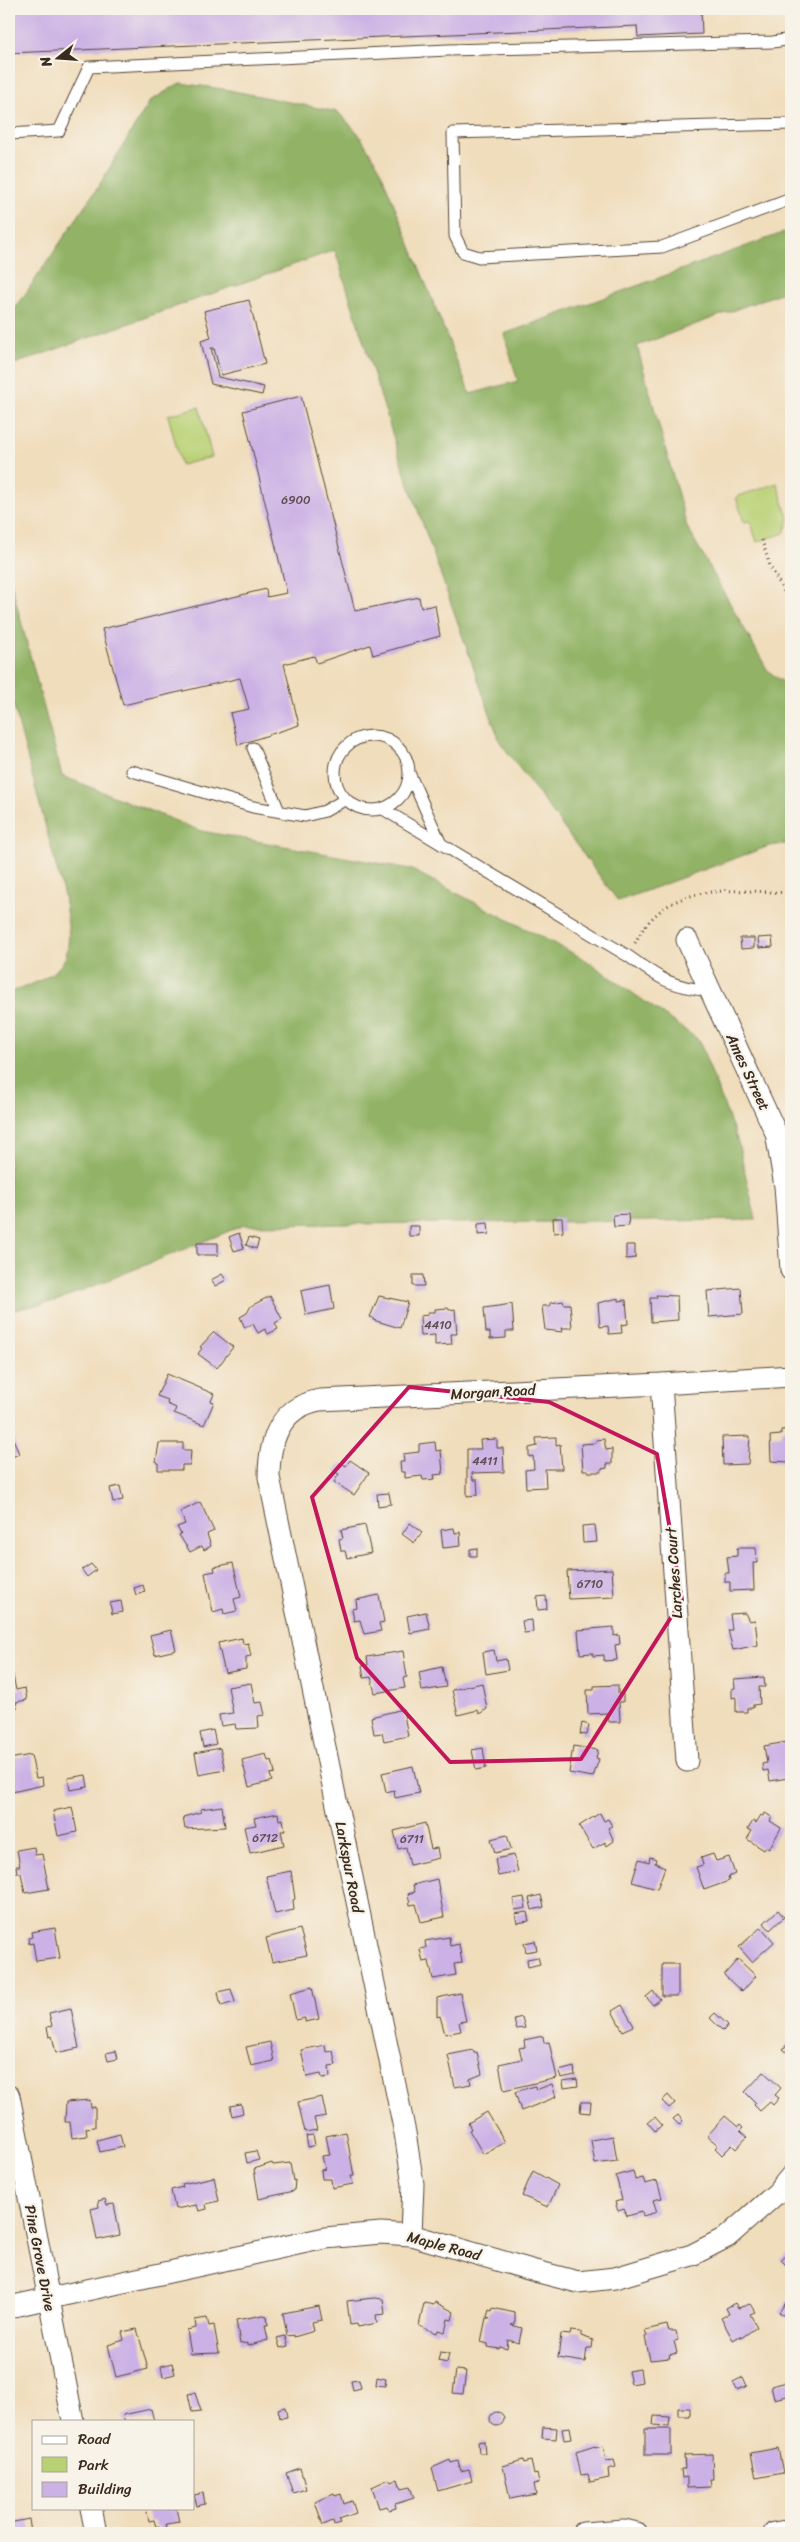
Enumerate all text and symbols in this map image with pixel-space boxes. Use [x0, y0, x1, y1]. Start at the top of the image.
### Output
north arrow [32, 32, 82, 82]
text: N [33, 53, 60, 71]
house number: 6900 [281, 489, 311, 511]
street label: Ames Street [718, 1028, 778, 1115]
house number: 4410 [424, 1314, 452, 1336]
street label: Morgan Road [450, 1377, 537, 1407]
house number: 4411 [472, 1450, 498, 1472]
street label: Larches Court [658, 1526, 690, 1620]
house number: 6710 [577, 1573, 604, 1595]
street label: Larkspur Road [327, 1819, 371, 1916]
house number: 6712 [252, 1827, 278, 1849]
house number: 6711 [400, 1828, 424, 1850]
street label: Pine Grove Drive [17, 2203, 63, 2313]
street label: Maple Road [404, 2224, 485, 2269]
legend [32, 2420, 195, 2510]
text: Road [78, 2426, 111, 2452]
text: Park [78, 2452, 109, 2478]
text: Building [78, 2476, 132, 2502]

